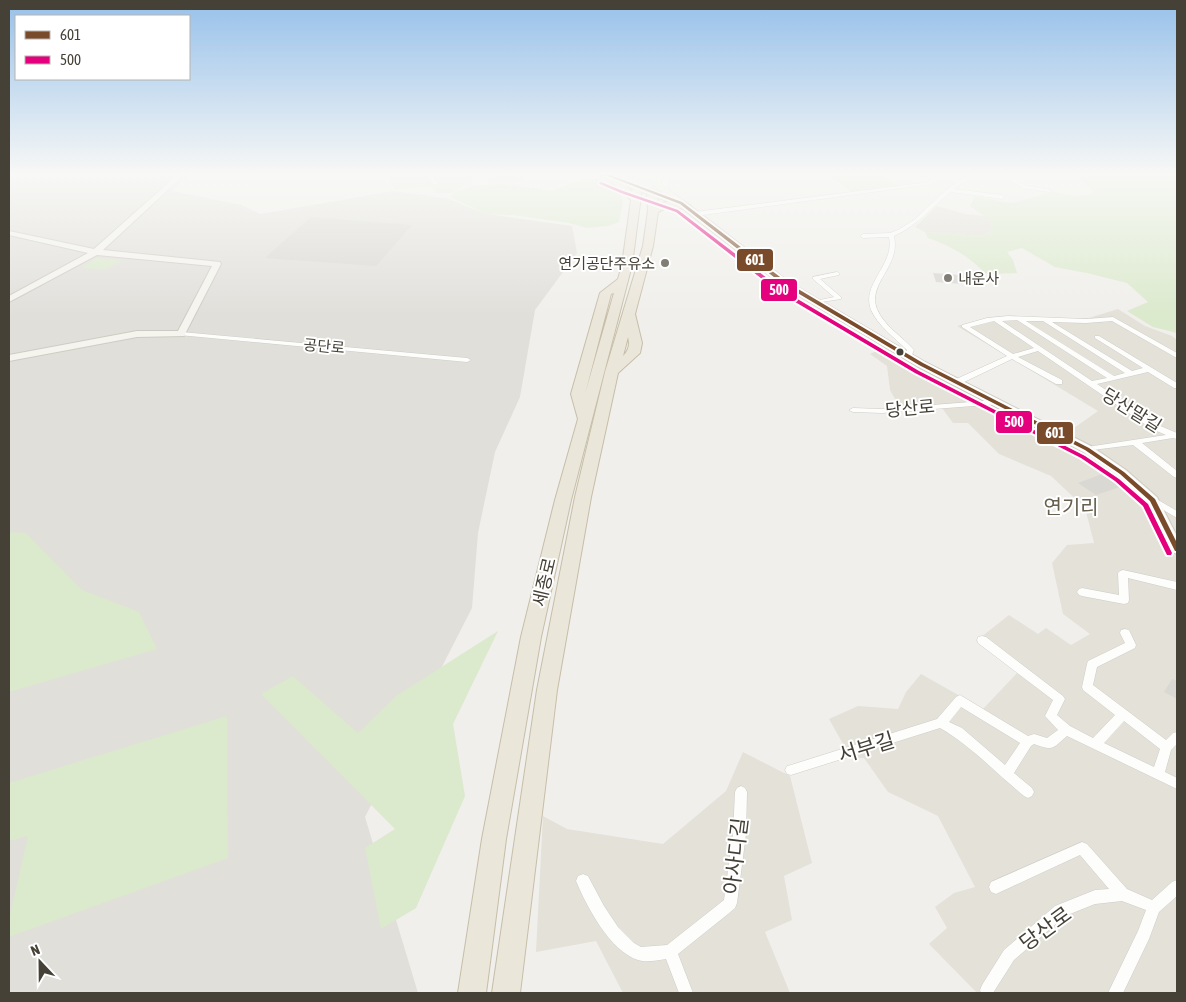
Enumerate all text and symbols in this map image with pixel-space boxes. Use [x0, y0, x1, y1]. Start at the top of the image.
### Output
legend [15, 15, 190, 80]
text: 601 [60, 26, 81, 43]
text: 500 [60, 51, 81, 68]
line badge: 601 [736, 248, 774, 272]
text: 601 [745, 252, 765, 268]
place label: 연기공단주유소 [558, 255, 655, 272]
marker: 연기공단주유소 [659, 257, 671, 269]
place label: 내운사 [958, 270, 1000, 287]
marker: 내운사 [942, 272, 954, 284]
line badge: 500 [760, 278, 798, 302]
text: 500 [769, 282, 789, 298]
street label: 공단로 [303, 336, 345, 356]
unlabelled marker [895, 347, 905, 357]
street label: 당산말길 [1098, 384, 1166, 436]
street label: 당산로 [884, 395, 936, 421]
line badge: 500 [995, 410, 1033, 434]
text: 500 [1004, 414, 1024, 430]
line badge: 601 [1036, 421, 1074, 445]
text: 601 [1045, 425, 1065, 441]
district label: 연기리 [1043, 495, 1099, 518]
street label: 세종로 [528, 555, 560, 609]
street label: 서부길 [835, 727, 897, 767]
street label: 아사디길 [718, 816, 752, 896]
street label: 당산로 [1014, 901, 1076, 955]
north arrow [15, 937, 65, 987]
text: N [28, 941, 42, 959]

